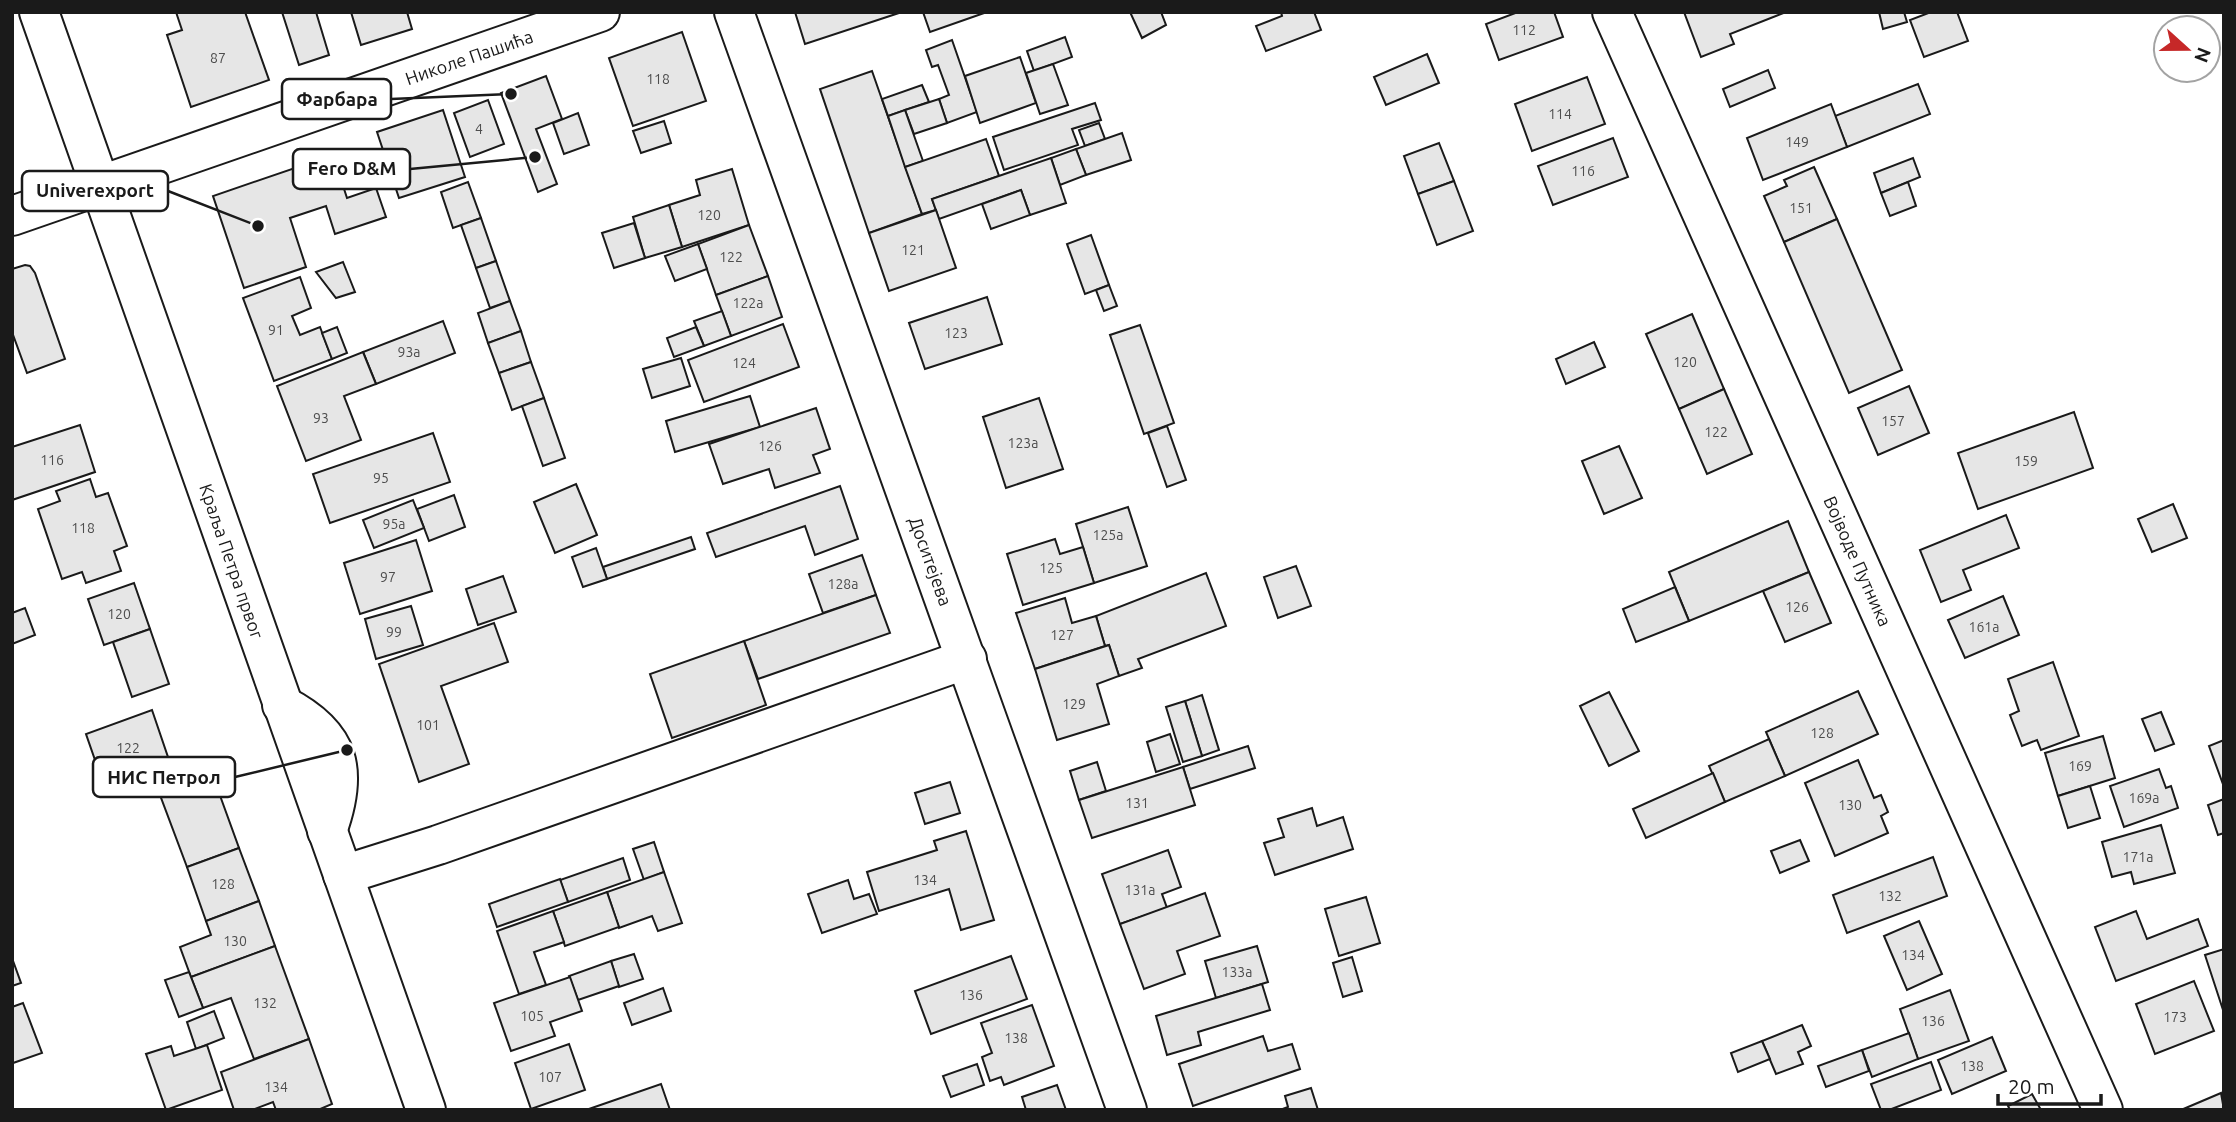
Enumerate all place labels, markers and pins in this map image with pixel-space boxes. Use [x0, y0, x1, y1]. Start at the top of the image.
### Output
callout: Фарбара [282, 79, 391, 119]
callout: Fero D&M [293, 149, 410, 189]
callout: Univerexport [22, 171, 168, 211]
callout: НИС Петрол [93, 757, 235, 797]

